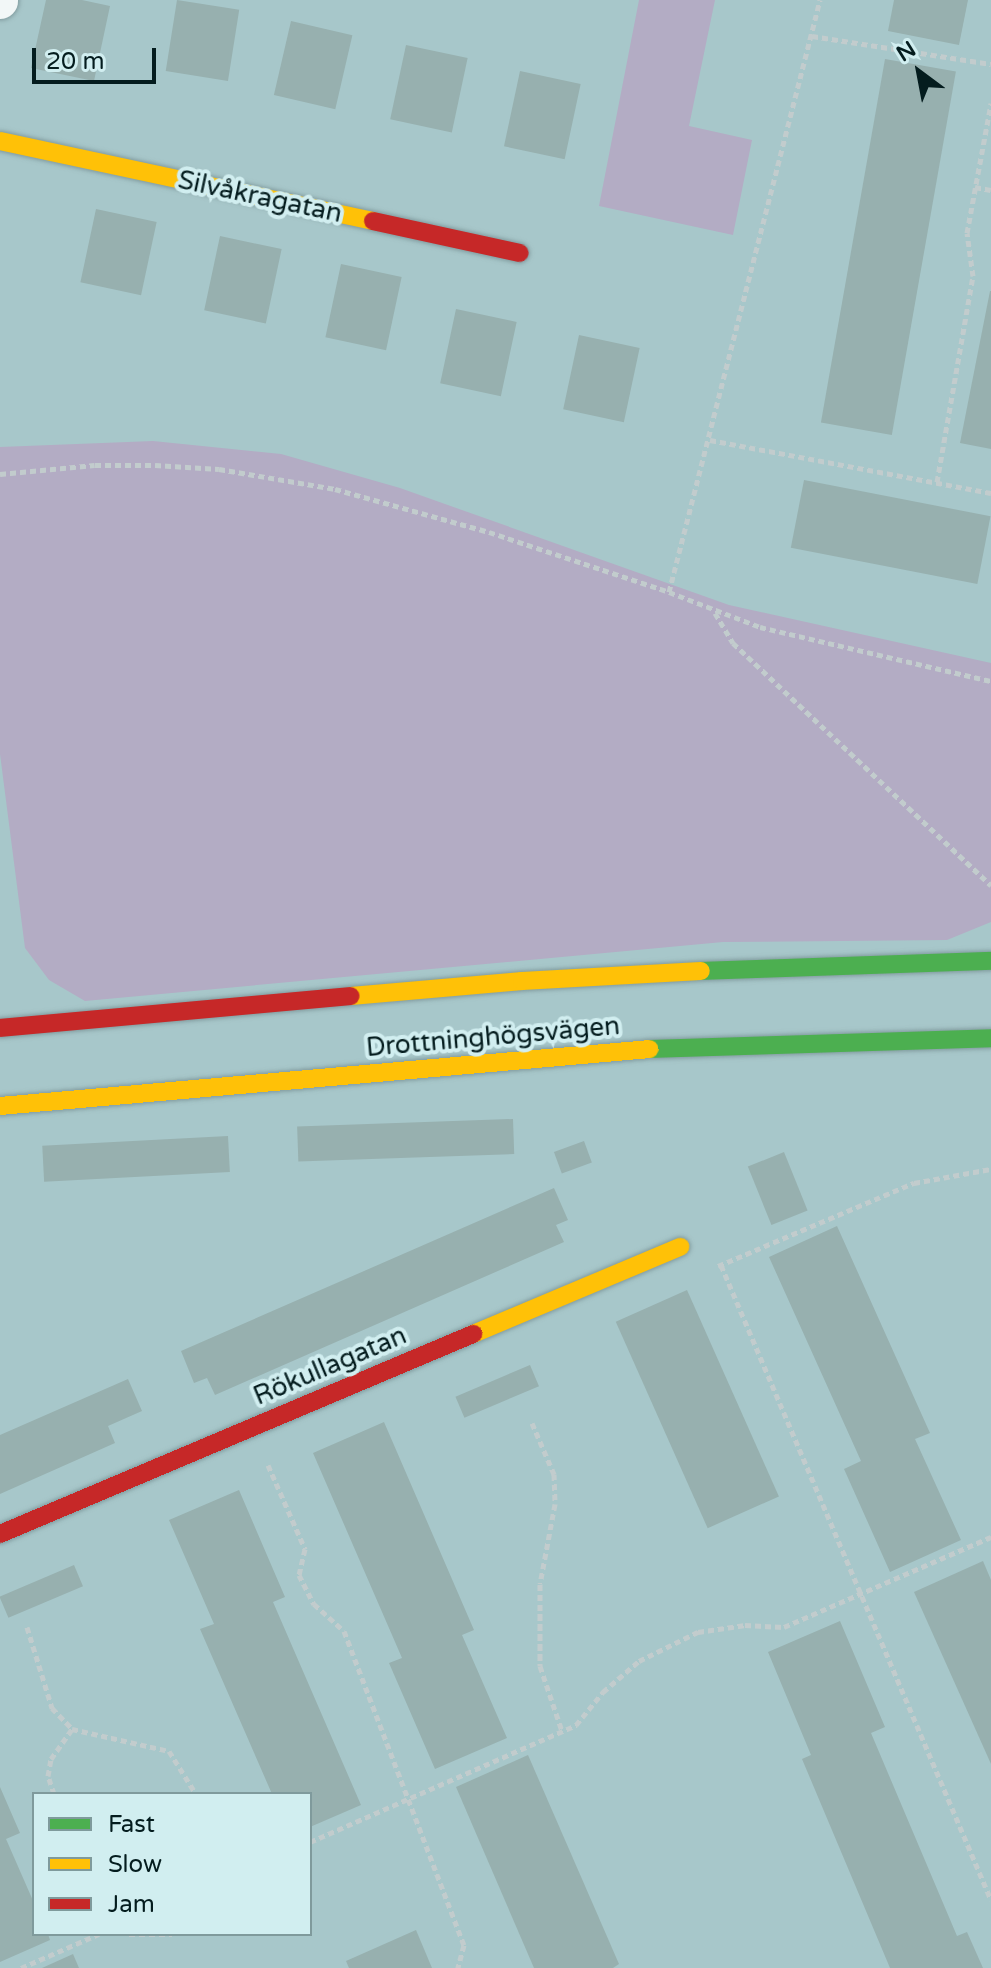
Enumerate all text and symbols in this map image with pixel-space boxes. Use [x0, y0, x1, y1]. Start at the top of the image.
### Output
scale bar [36, 32, 160, 82]
north arrow [879, 32, 959, 112]
text: N [892, 36, 921, 67]
text: 20 m [46, 47, 104, 76]
street label: Silvåkragatan [175, 164, 345, 230]
street label: Drottninghögsvägen [365, 1010, 621, 1064]
street label: Rökullagatan [249, 1320, 411, 1412]
legend [32, 1792, 312, 1936]
text: Fast [108, 1810, 155, 1839]
text: Slow [108, 1850, 162, 1879]
text: Jam [108, 1890, 155, 1919]

